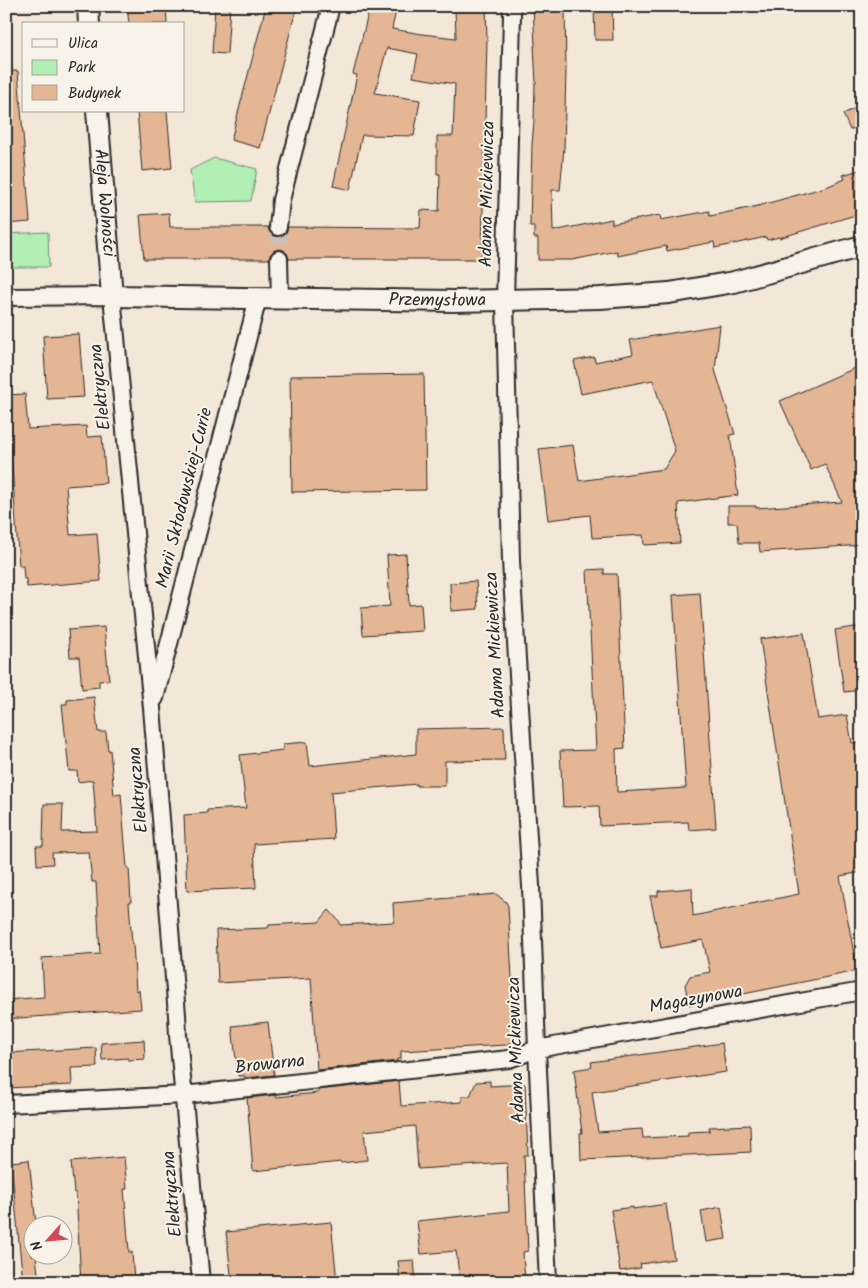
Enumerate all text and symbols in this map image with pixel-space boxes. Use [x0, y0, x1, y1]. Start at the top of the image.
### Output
legend [22, 22, 185, 112]
text: Ulica [68, 32, 98, 56]
text: Park [68, 56, 96, 80]
text: Budynek [68, 82, 122, 106]
street label: Adama Mickiewicza [472, 121, 504, 267]
street label: Aleja Wolności [86, 148, 123, 258]
street label: Przemysłowa [388, 286, 486, 316]
street label: Elektryczna [82, 342, 120, 432]
street label: Marii Skłodowskiej-Curie [149, 405, 221, 591]
street label: Adama Mickiewicza [478, 571, 514, 719]
street label: Elektryczna [121, 745, 157, 835]
street label: Adama Mickiewicza [500, 976, 534, 1124]
street label: Magazynowa [647, 978, 745, 1022]
street label: Browarna [234, 1047, 306, 1083]
street label: Elektryczna [155, 1149, 191, 1239]
north arrow [22, 1216, 72, 1266]
text: N [25, 1236, 49, 1254]

